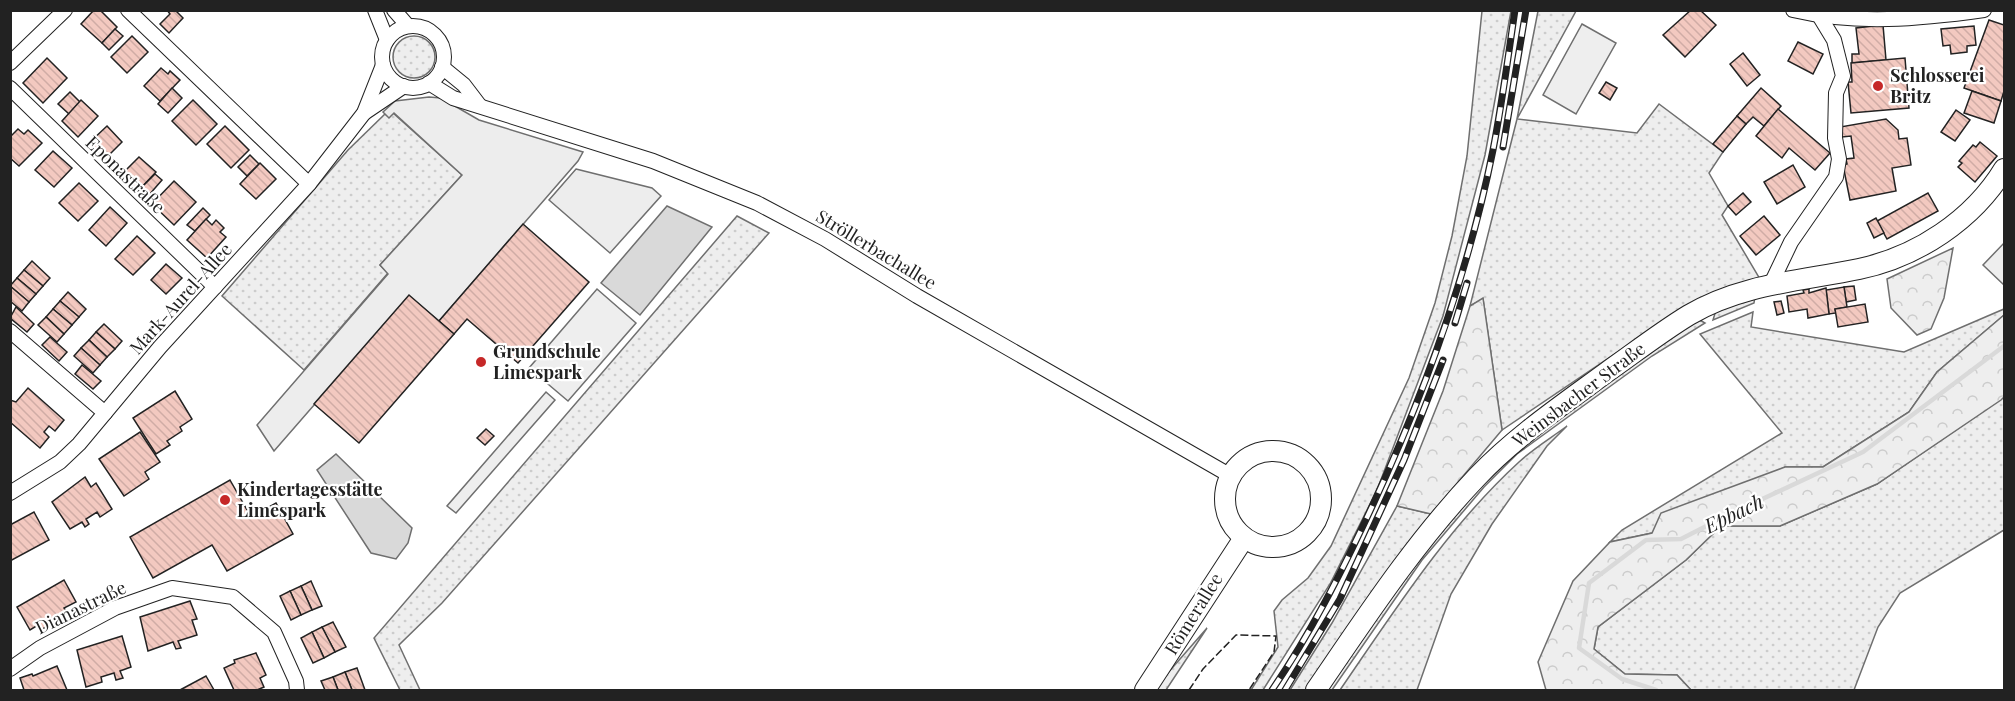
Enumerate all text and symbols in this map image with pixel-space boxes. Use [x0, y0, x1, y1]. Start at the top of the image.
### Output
place label: Schlosserei Britz [1890, 63, 1985, 108]
marker: Schlosserei Britz [1871, 79, 1885, 93]
street label: Eponastraße [81, 130, 171, 218]
street label: Ströllerbachallee [812, 204, 941, 294]
street label: Mark-Aurel-Allee [124, 237, 237, 359]
street label: Weinsbacher Straße [1506, 336, 1650, 453]
place label: Grundschule Limespark [493, 339, 601, 384]
marker: Grundschule Limespark [474, 355, 488, 369]
place label: Kindertagesstätte Limespark [237, 477, 383, 522]
water label: Epbach [1698, 487, 1768, 539]
marker: Kindertagesstätte Limespark [218, 493, 232, 507]
street label: Römerallee [1159, 568, 1228, 659]
street label: Dianastraße [31, 575, 130, 639]

